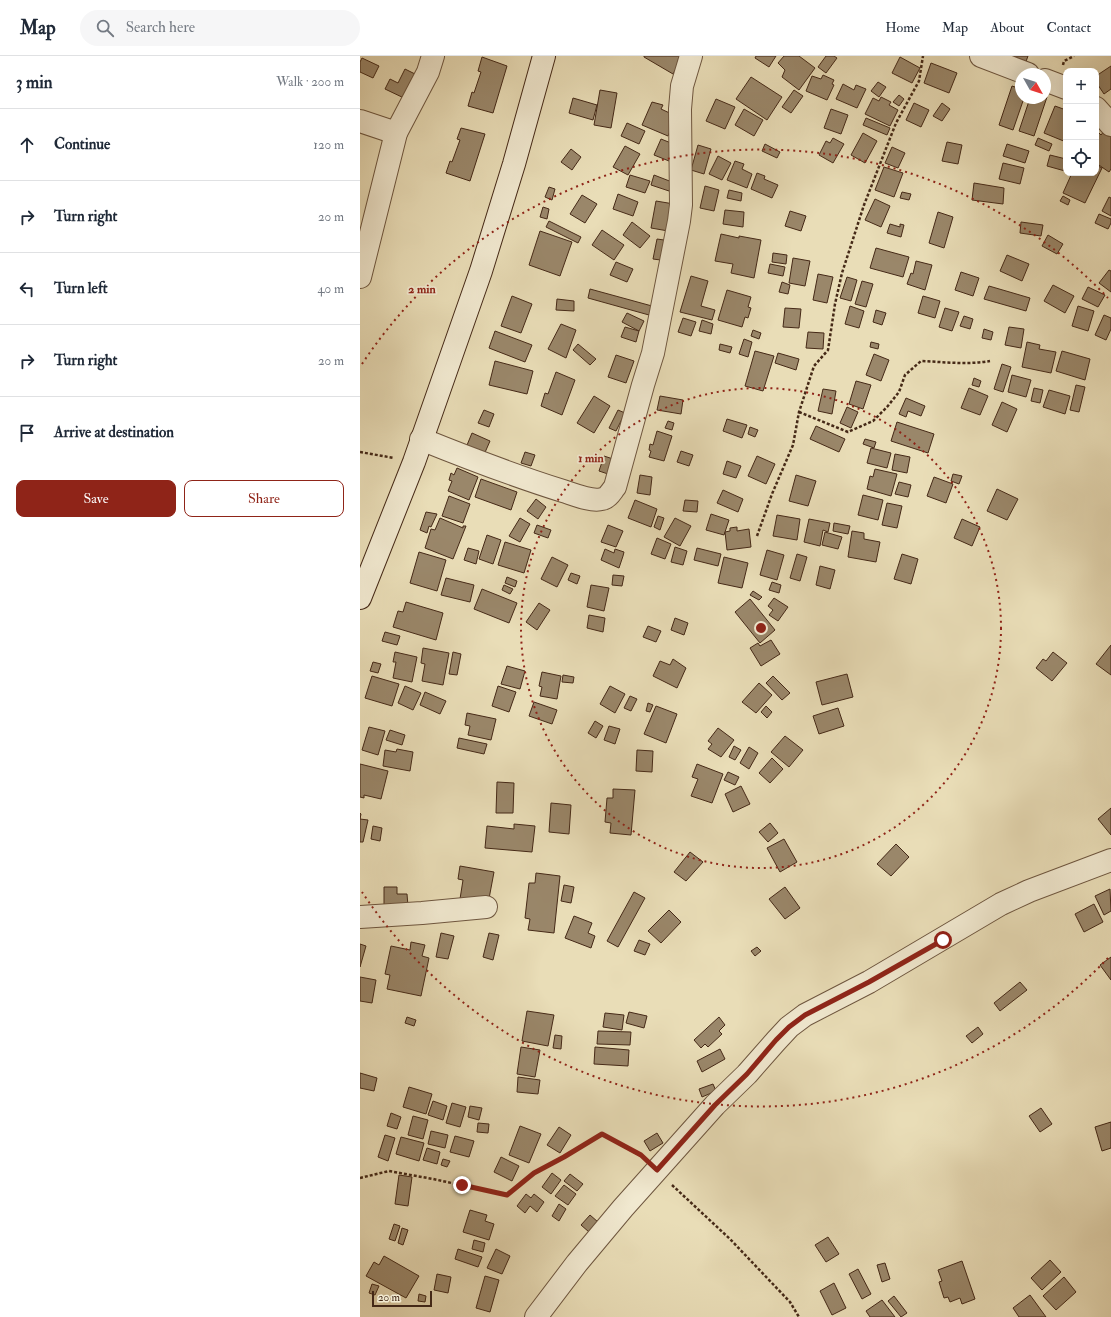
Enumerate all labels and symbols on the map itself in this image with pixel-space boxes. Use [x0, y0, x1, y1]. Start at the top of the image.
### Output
north arrow [1015, 68, 1051, 104]
text: 2 min [408, 282, 436, 297]
text: 1 min [578, 451, 605, 466]
centre of rings [754, 621, 768, 635]
route start [934, 931, 952, 949]
route end [453, 1176, 471, 1194]
scale bar [372, 1289, 432, 1308]

